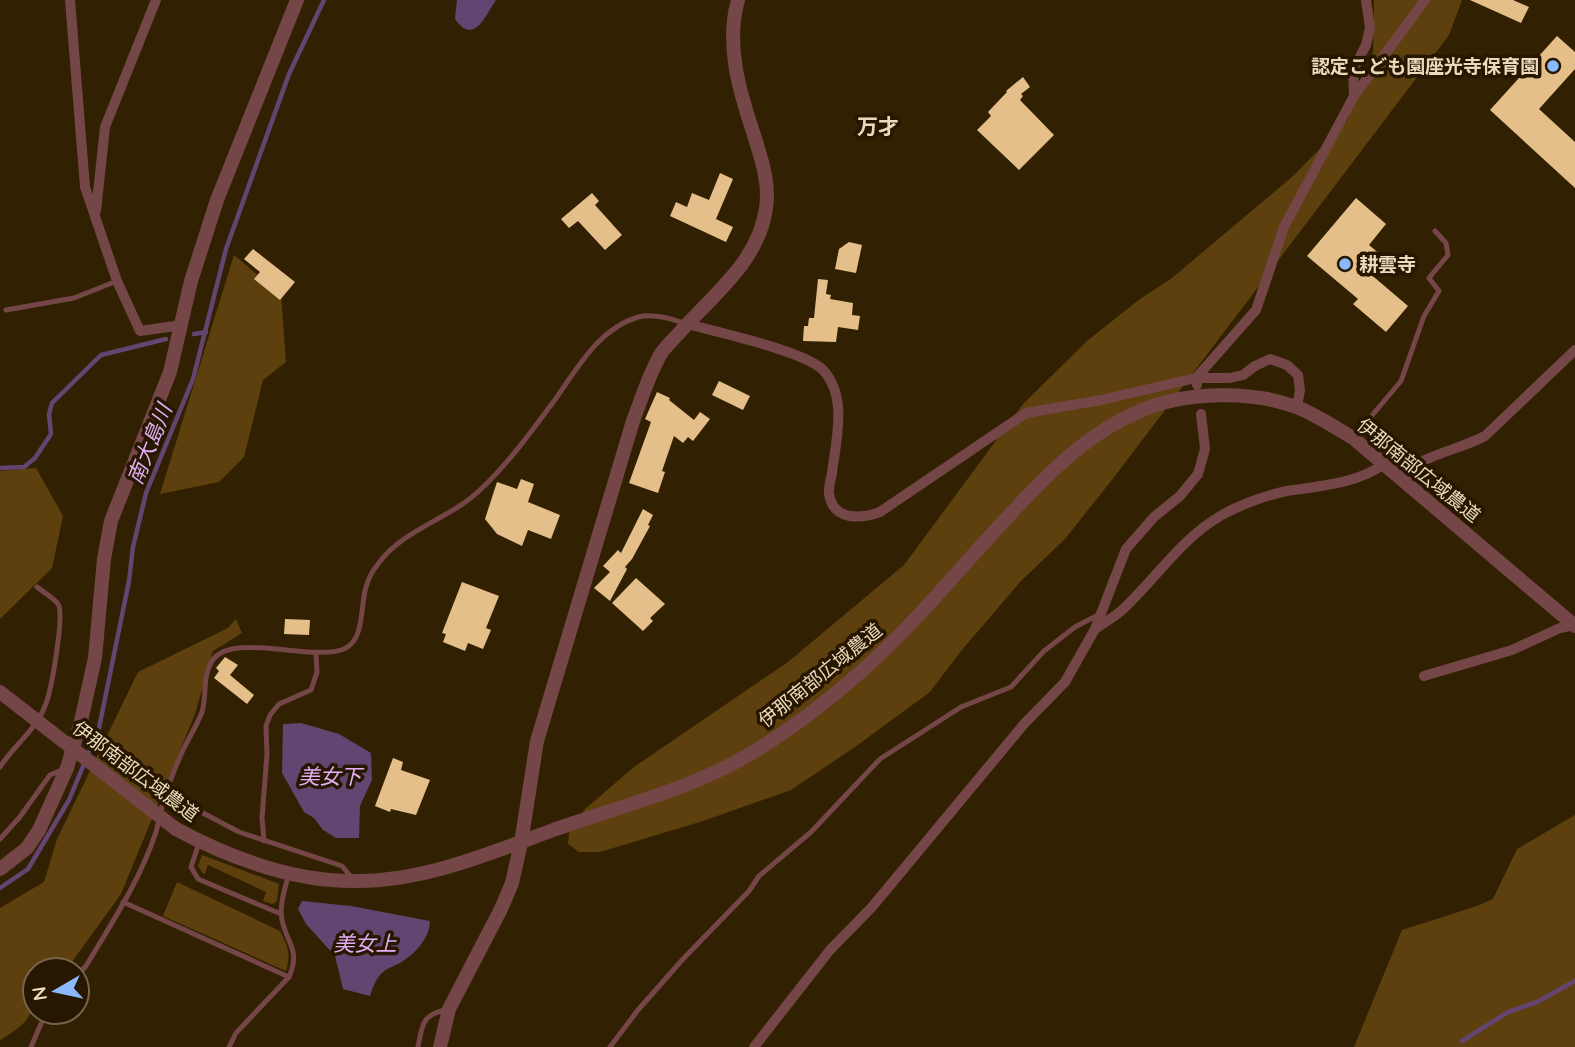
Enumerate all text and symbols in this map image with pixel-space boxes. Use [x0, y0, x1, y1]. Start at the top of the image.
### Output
place label: 認定こども園座光寺保育園 [1311, 54, 1539, 78]
marker: 認定こども園座光寺保育園 [1545, 58, 1561, 74]
district label: 万才 [857, 113, 899, 139]
place label: 耕雲寺 [1359, 252, 1416, 276]
marker: 耕雲寺 [1337, 256, 1353, 272]
water label: 南大島川 [121, 398, 178, 488]
street label: 伊那南部広域農道 [1352, 413, 1486, 527]
street label: 伊那南部広域農道 [753, 618, 887, 732]
street label: 伊那南部広域農道 [68, 716, 204, 826]
water label: 美女下 [299, 763, 364, 789]
water label: 美女上 [334, 930, 397, 956]
north arrow [21, 956, 91, 1026]
text: N [26, 985, 52, 1002]

